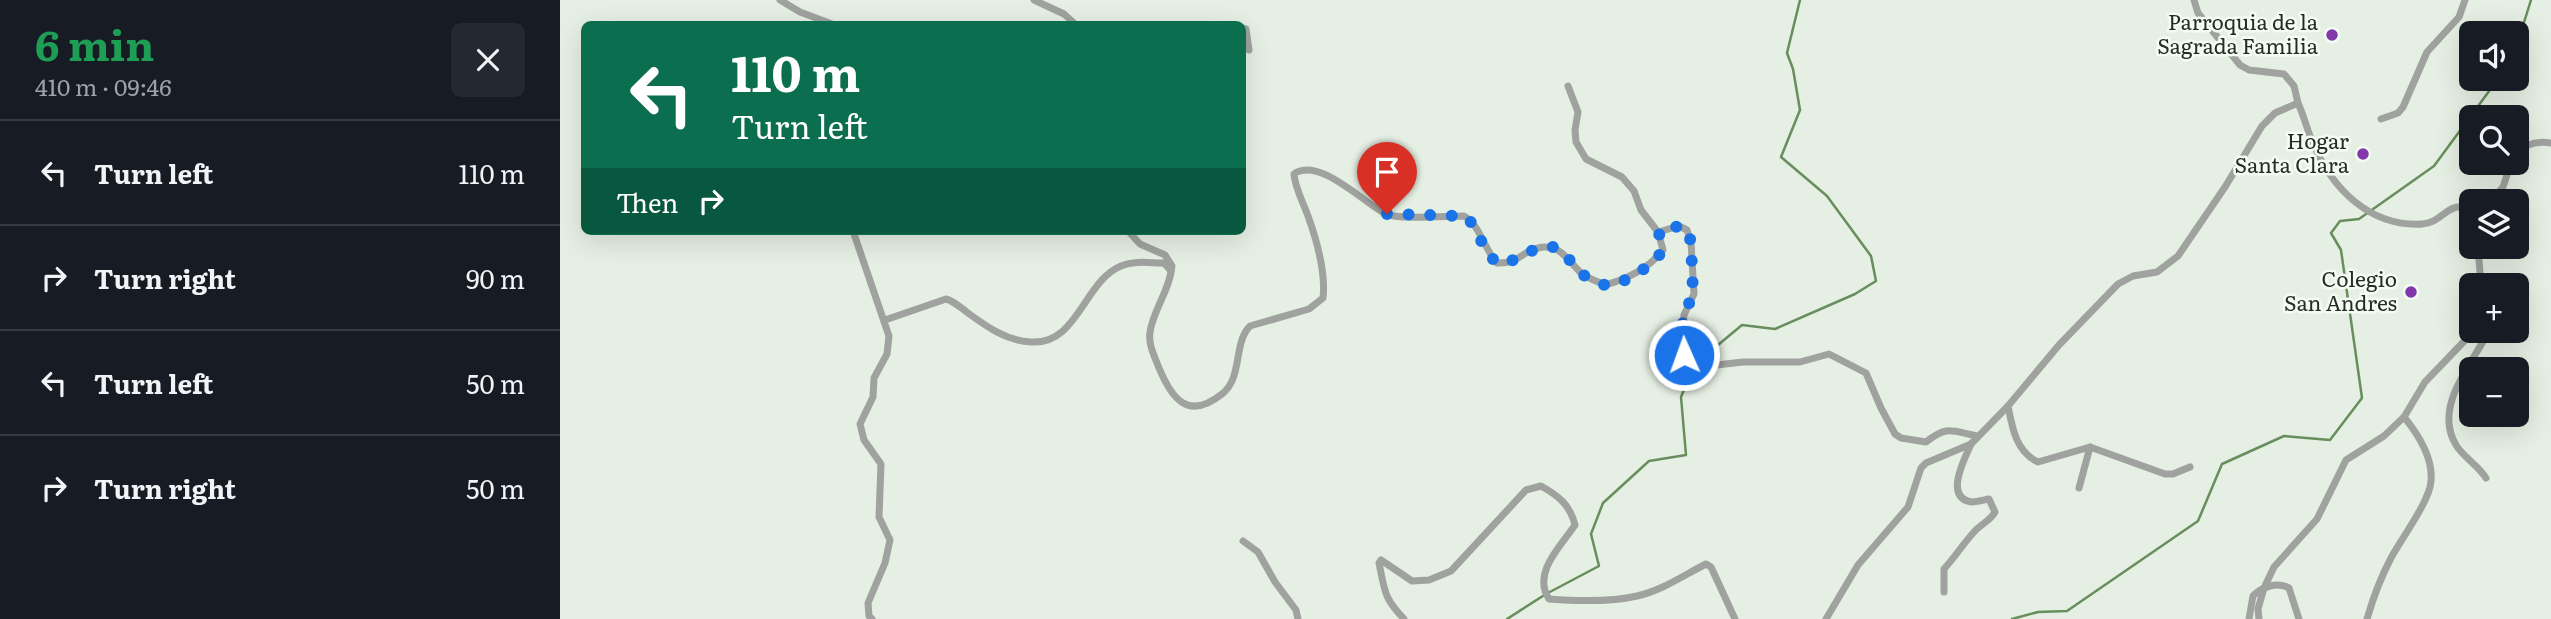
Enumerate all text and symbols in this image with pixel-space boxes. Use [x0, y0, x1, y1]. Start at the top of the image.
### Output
place label: Parroquia de la Sagrada Familia [2157, 5, 2319, 60]
text: 6 min [35, 12, 154, 74]
map controls [2459, 21, 2529, 427]
button: sound [2459, 21, 2529, 91]
button: close [451, 23, 525, 97]
marker: Parroquia de la Sagrada Familia [2324, 27, 2340, 43]
text: 110 m [731, 34, 860, 107]
icon: left [616, 49, 707, 140]
text: 410 m · 09:46 [35, 69, 172, 103]
text: Turn left [731, 101, 868, 149]
button: search [2459, 105, 2529, 175]
place label: Hogar Santa Clara [2235, 124, 2350, 179]
pin [1357, 142, 1417, 214]
marker: Hogar Santa Clara [2355, 146, 2371, 162]
text: Turn left [94, 153, 213, 192]
text: 110 m [458, 153, 525, 192]
icon: arrive [1368, 153, 1406, 191]
icon: left [35, 154, 73, 192]
text: Then [616, 182, 678, 221]
icon: right [692, 182, 730, 220]
button: layers [2459, 189, 2529, 259]
text: Turn right [94, 258, 236, 297]
text: 90 m [466, 258, 525, 297]
icon: right [35, 259, 73, 297]
place label: Colegio San Andres [2284, 262, 2397, 317]
button: + [2459, 273, 2529, 343]
marker: Colegio San Andres [2403, 284, 2419, 300]
position arrow [1647, 318, 1721, 392]
button: − [2459, 357, 2529, 427]
text: Turn left [94, 363, 213, 402]
text: 50 m [466, 363, 525, 402]
icon: left [35, 364, 73, 402]
text: Turn right [94, 468, 236, 507]
text: 50 m [466, 468, 525, 507]
icon: right [35, 469, 73, 507]

